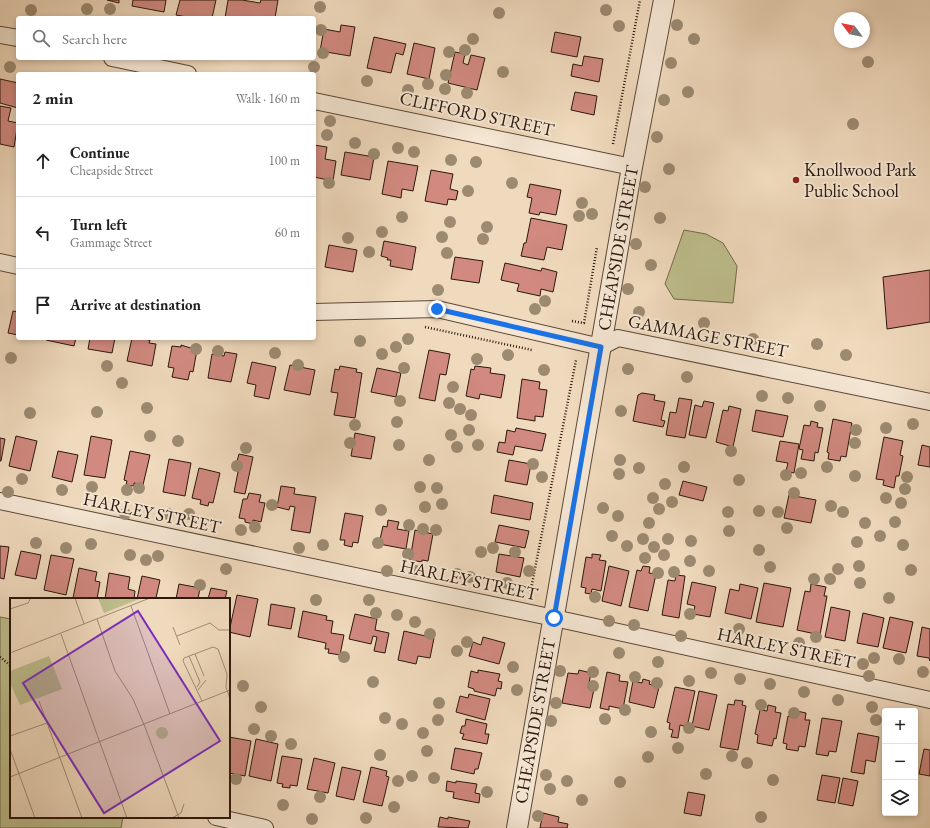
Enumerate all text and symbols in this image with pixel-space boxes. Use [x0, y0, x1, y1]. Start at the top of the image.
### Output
north arrow [834, 12, 870, 48]
search box [16, 16, 316, 60]
icon: search [30, 27, 52, 49]
text: Search here [62, 29, 127, 48]
street label: CLIFFORD STREET [398, 86, 557, 141]
text: 2 min [32, 87, 73, 109]
text: Walk · 160 m [236, 90, 300, 107]
text: Continue [70, 143, 130, 162]
icon: ahead [32, 150, 54, 172]
text: 100 m [269, 152, 300, 169]
place label: Knollwood Park Public School [804, 158, 917, 202]
text: Cheapside Street [70, 162, 153, 179]
street label: CHEAPSIDE STREET [592, 163, 644, 332]
marker: Knollwood Park Public School [791, 175, 801, 185]
text: Turn left [70, 215, 127, 234]
icon: left [32, 222, 54, 244]
text: 60 m [275, 224, 300, 241]
text: Gammage Street [70, 234, 152, 251]
icon: arrive [32, 294, 54, 316]
text: Arrive at destination [70, 295, 201, 314]
route end [428, 300, 446, 318]
street label: GAMMAGE STREET [626, 309, 791, 362]
street label: HARLEY STREET [81, 487, 224, 539]
street label: HARLEY STREET [398, 554, 541, 606]
inset map [10, 598, 230, 818]
route start [545, 609, 563, 627]
street label: HARLEY STREET [715, 622, 858, 674]
street label: CHEAPSIDE STREET [509, 636, 561, 805]
map controls [882, 708, 918, 816]
button: + [882, 708, 918, 744]
button: − [882, 744, 918, 780]
button: layers [882, 780, 918, 816]

